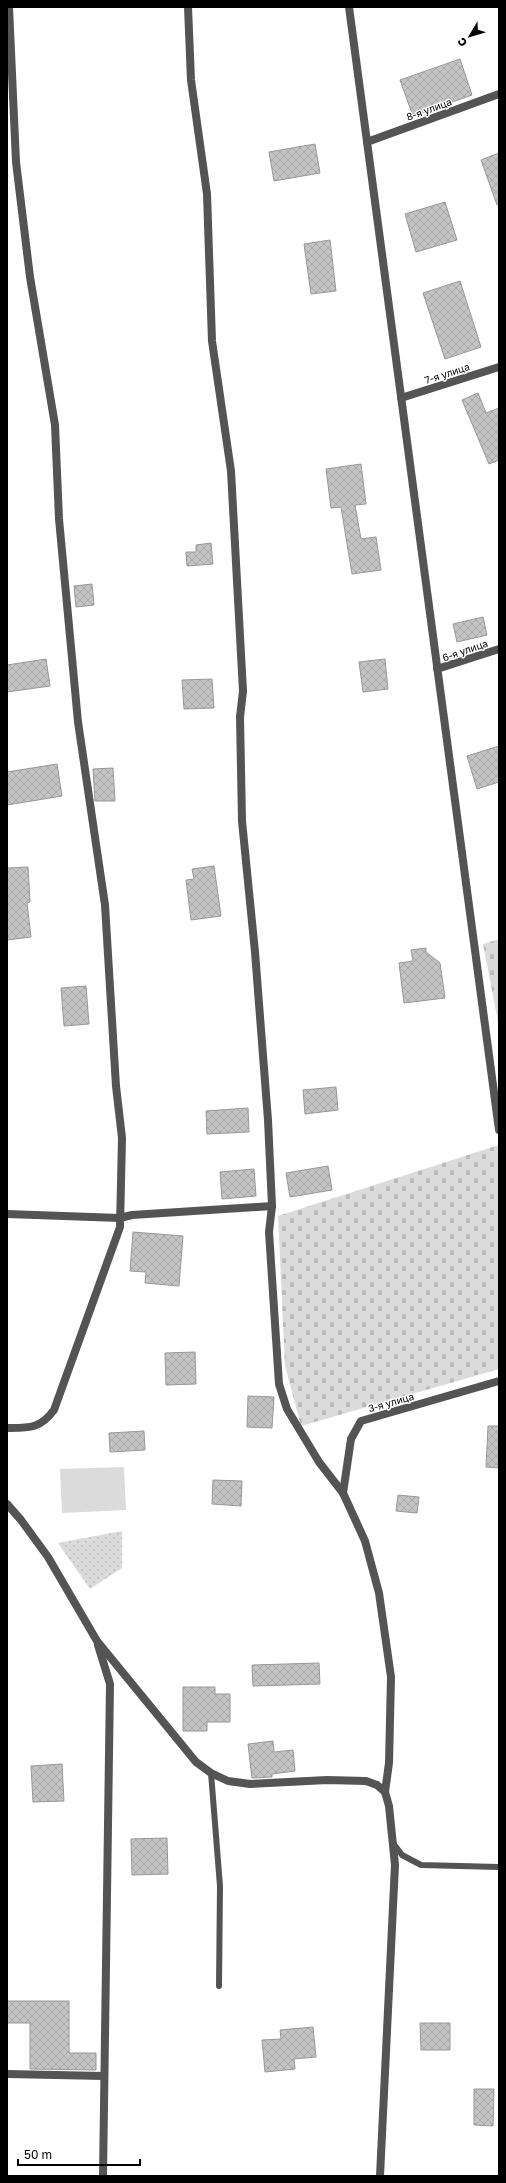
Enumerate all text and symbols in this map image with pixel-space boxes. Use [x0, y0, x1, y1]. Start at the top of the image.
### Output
north arrow [450, 16, 490, 56]
text: С [454, 35, 469, 50]
street label: 8-я улица [405, 95, 453, 123]
street label: 7-я улица [423, 360, 471, 386]
street label: 6-я улица [441, 637, 489, 663]
street label: 3-я улица [367, 1390, 415, 1414]
scale bar [18, 2141, 140, 2167]
text: 50 m [24, 2147, 52, 2162]

